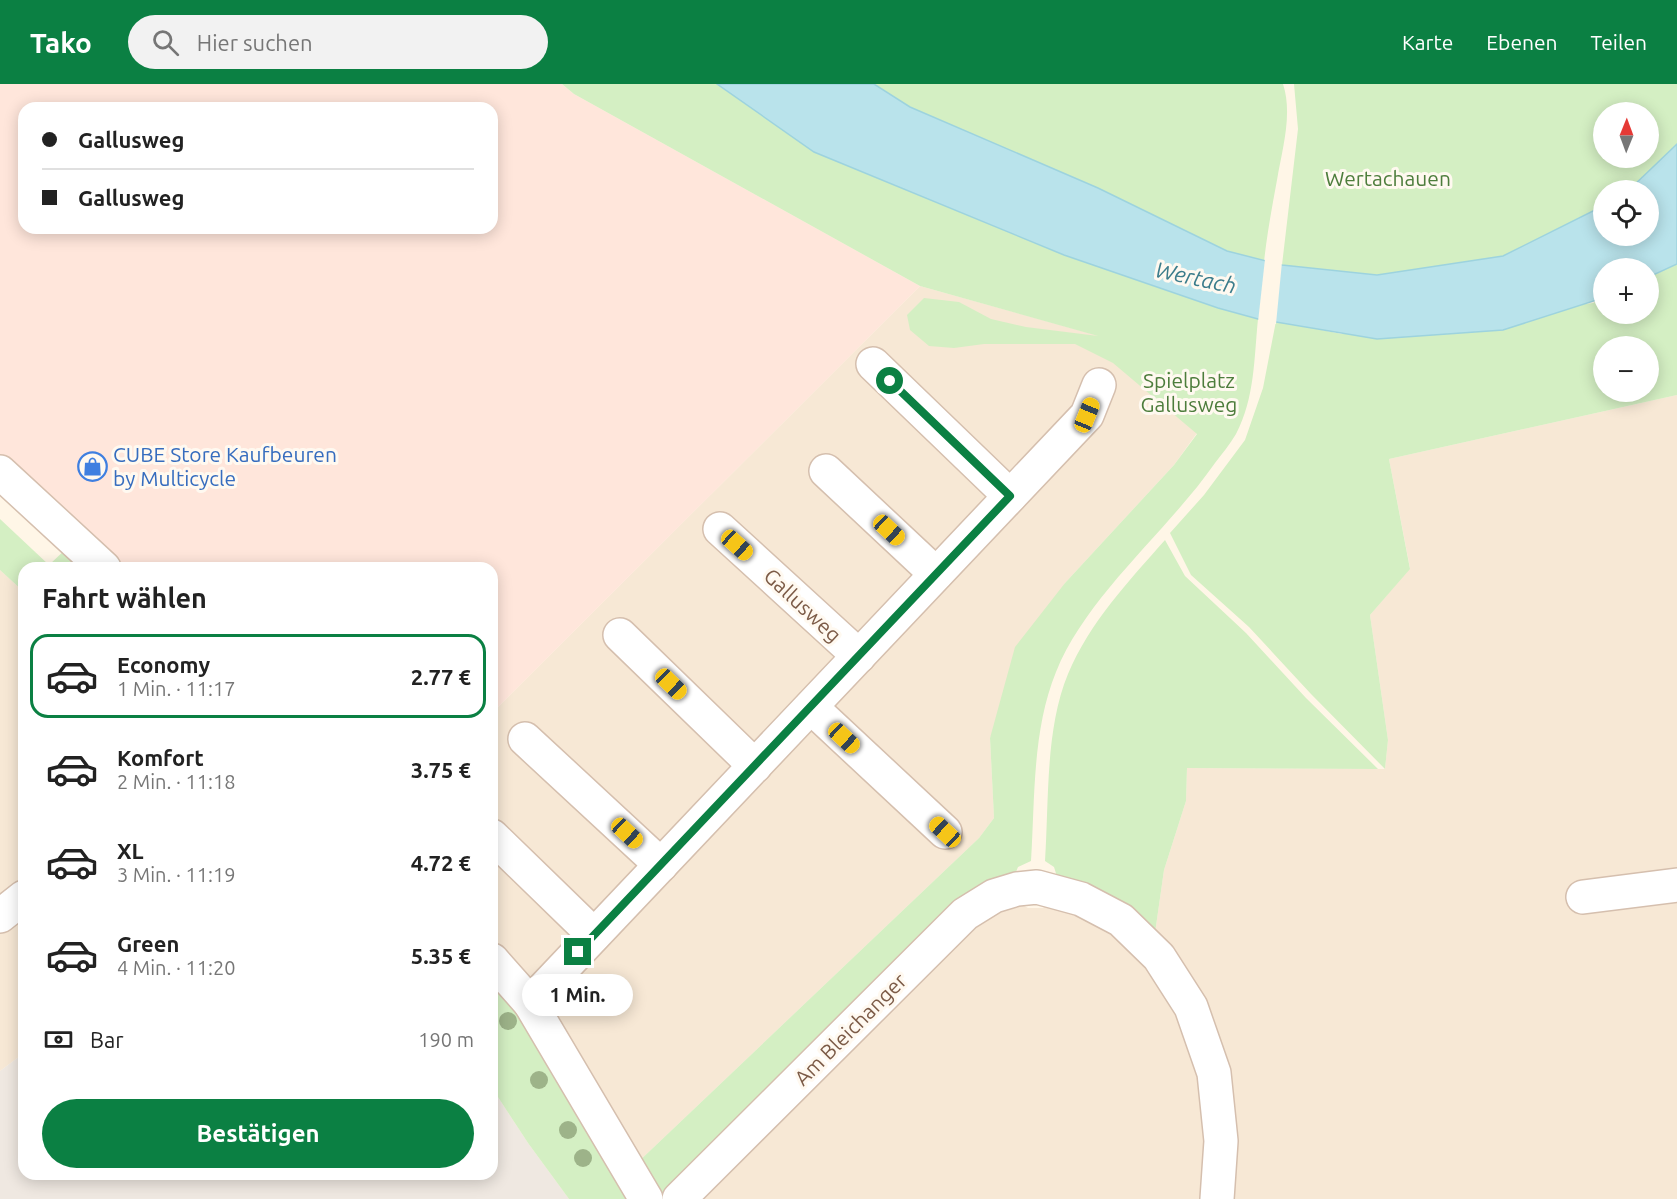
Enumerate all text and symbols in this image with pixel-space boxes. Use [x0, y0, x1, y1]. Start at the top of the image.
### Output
search box [128, 15, 548, 69]
icon: search [149, 26, 182, 59]
text: Tako [30, 27, 92, 58]
text: Hier suchen [197, 30, 313, 55]
text: Karte [1402, 30, 1453, 54]
text: Ebenen [1486, 30, 1558, 54]
text: Teilen [1591, 30, 1647, 54]
north arrow [1593, 102, 1659, 168]
map controls [1593, 102, 1659, 402]
text: Gallusweg [78, 127, 184, 152]
park label: Wertachauen [1325, 166, 1451, 190]
button: locate [1593, 180, 1659, 246]
text: Gallusweg [78, 185, 184, 210]
water label: Wertach [1153, 256, 1239, 298]
button: + [1593, 258, 1659, 324]
button: − [1593, 336, 1659, 402]
route start [876, 367, 903, 394]
park label: Spielplatz Gallusweg [1141, 368, 1237, 416]
car [1072, 395, 1102, 435]
place label: CUBE Store Kaufbeuren by Multicycle [113, 442, 337, 490]
shop icon: CUBE Store Kaufbeuren by Multicycle [76, 450, 108, 482]
car [870, 511, 908, 549]
car [718, 526, 756, 564]
street label: Gallusweg [759, 563, 847, 647]
text: Fahrt wählen [42, 583, 207, 613]
icon: car [45, 649, 99, 703]
text: Economy [117, 652, 210, 677]
text: 2.77 € [411, 664, 471, 689]
car [652, 665, 690, 703]
text: 1 Min. · 11:17 [117, 677, 236, 700]
car [825, 719, 863, 757]
icon: car [45, 742, 99, 796]
text: Komfort [117, 745, 204, 770]
text: 3.75 € [411, 757, 471, 782]
text: 2 Min. · 11:18 [117, 770, 236, 793]
car [926, 813, 964, 851]
car [608, 814, 646, 852]
icon: car [45, 835, 99, 889]
text: XL [117, 838, 144, 863]
text: 4.72 € [411, 850, 471, 875]
text: 3 Min. · 11:19 [117, 863, 236, 886]
icon: car [45, 928, 99, 982]
text: Green [117, 931, 179, 956]
route end [564, 938, 591, 965]
text: 5.35 € [411, 943, 471, 968]
text: 4 Min. · 11:20 [117, 956, 236, 979]
street label: Am Bleichanger [789, 968, 911, 1090]
callout: 1 Min. [522, 973, 634, 1015]
text: 1 Min. [550, 983, 606, 1006]
icon: cash [42, 1023, 75, 1056]
text: Bar [90, 1027, 124, 1052]
text: 190 m [418, 1028, 474, 1051]
button: Bestätigen [42, 1099, 474, 1168]

